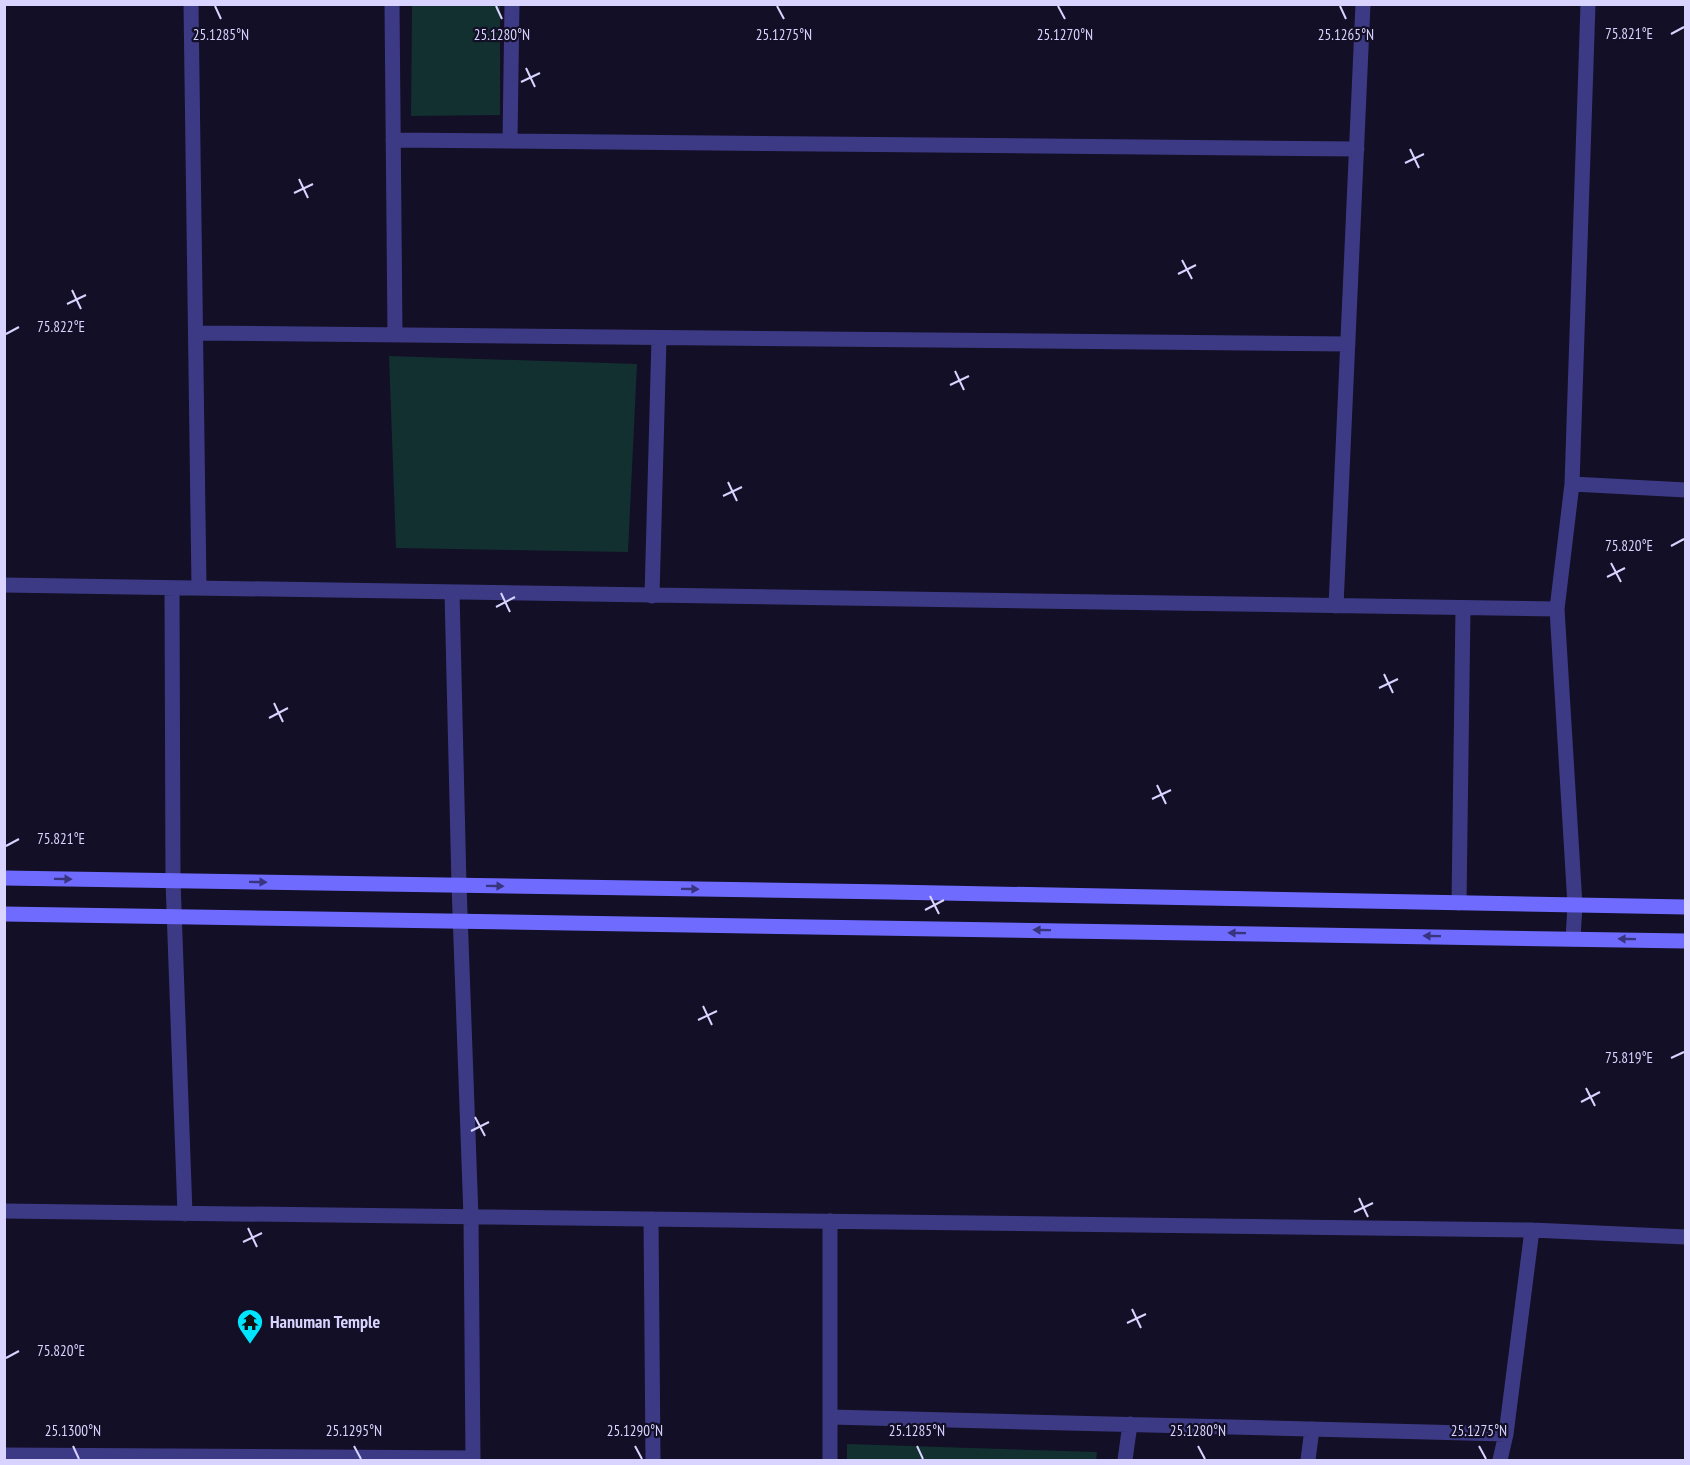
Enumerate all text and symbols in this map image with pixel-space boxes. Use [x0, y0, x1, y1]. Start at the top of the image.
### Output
text: 75.821°E [1605, 24, 1653, 43]
text: 25.1285°N [193, 25, 249, 44]
text: 25.1280°N [474, 25, 530, 44]
text: 25.1275°N [756, 25, 812, 44]
text: 25.1270°N [1037, 25, 1093, 44]
text: 25.1265°N [1318, 25, 1374, 44]
text: 75.822°E [37, 317, 85, 336]
text: 75.820°E [1605, 536, 1653, 555]
text: 75.821°E [37, 829, 85, 848]
one-way arrow [53, 875, 72, 884]
one-way arrow [248, 878, 267, 887]
one-way arrow [485, 881, 504, 891]
one-way arrow [680, 884, 699, 894]
one-way arrow [1033, 925, 1052, 935]
one-way arrow [1228, 929, 1247, 938]
one-way arrow [1423, 932, 1442, 941]
one-way arrow [1618, 935, 1637, 944]
text: 75.819°E [1605, 1048, 1653, 1067]
temple icon: Hanuman Temple [235, 1307, 265, 1345]
place label: Hanuman Temple [270, 1310, 380, 1333]
text: 75.820°E [37, 1341, 85, 1360]
text: 25.1300°N [45, 1421, 101, 1440]
text: 25.1295°N [326, 1421, 382, 1440]
text: 25.1290°N [607, 1421, 663, 1440]
text: 25.1285°N [889, 1421, 945, 1440]
text: 25.1280°N [1170, 1421, 1226, 1440]
text: 25.1275°N [1451, 1421, 1507, 1440]

